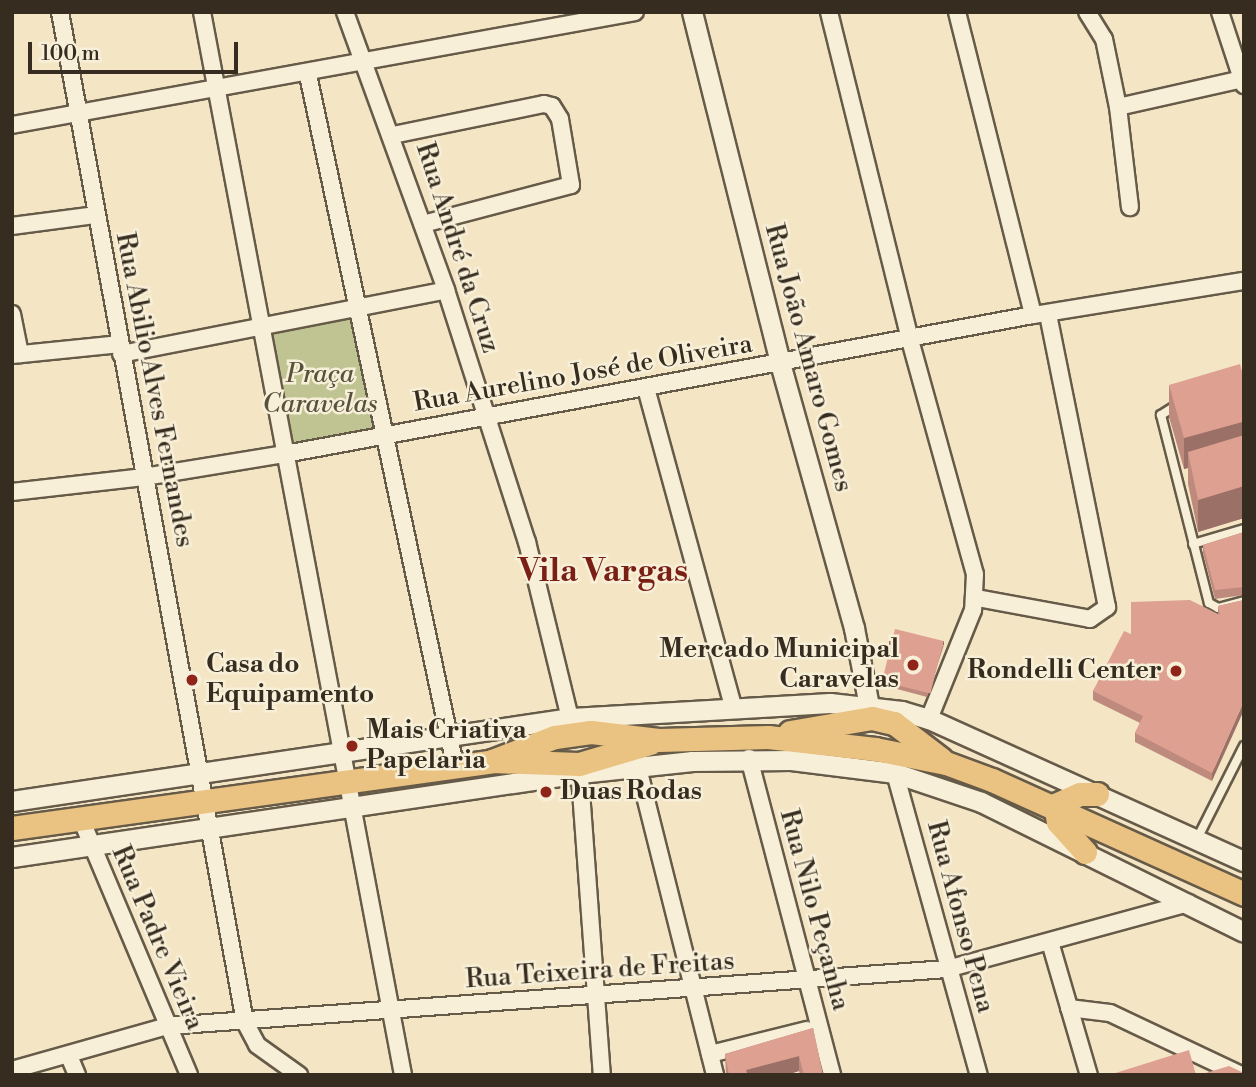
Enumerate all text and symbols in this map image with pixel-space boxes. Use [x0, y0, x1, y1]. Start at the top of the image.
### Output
scale bar [32, 28, 242, 72]
text: 100 m [41, 41, 100, 67]
street label: Rua André da Cruz [408, 139, 506, 357]
street label: Rua João Amaro Gomes [757, 221, 859, 495]
street label: Rua Abilio Alves Fernandes [108, 230, 200, 550]
street label: Rua Aurelino José de Oliveira [411, 329, 755, 419]
park label: Praça Caravelas [263, 359, 377, 420]
district label: Vila Vargas [518, 552, 688, 592]
place label: Mercado Municipal Caravelas [659, 634, 899, 696]
place label: Casa do Equipamento [206, 649, 374, 710]
place label: Rondelli Center [967, 655, 1162, 687]
marker: Mercado Municipal Caravelas [905, 657, 921, 673]
marker: Rondelli Center [1168, 663, 1184, 679]
marker: Casa do Equipamento [184, 672, 200, 688]
place label: Mais Criativa Papelaria [366, 715, 527, 776]
marker: Mais Criativa Papelaria [344, 738, 360, 754]
place label: Duas Rodas [560, 776, 702, 808]
marker: Duas Rodas [538, 784, 554, 800]
street label: Rua Nilo Peçanha [772, 806, 856, 1014]
street label: Rua Afonso Pena [919, 818, 1001, 1016]
street label: Rua Padre Vieira [104, 841, 210, 1035]
street label: Rua Teixeira de Freitas [464, 946, 736, 996]

